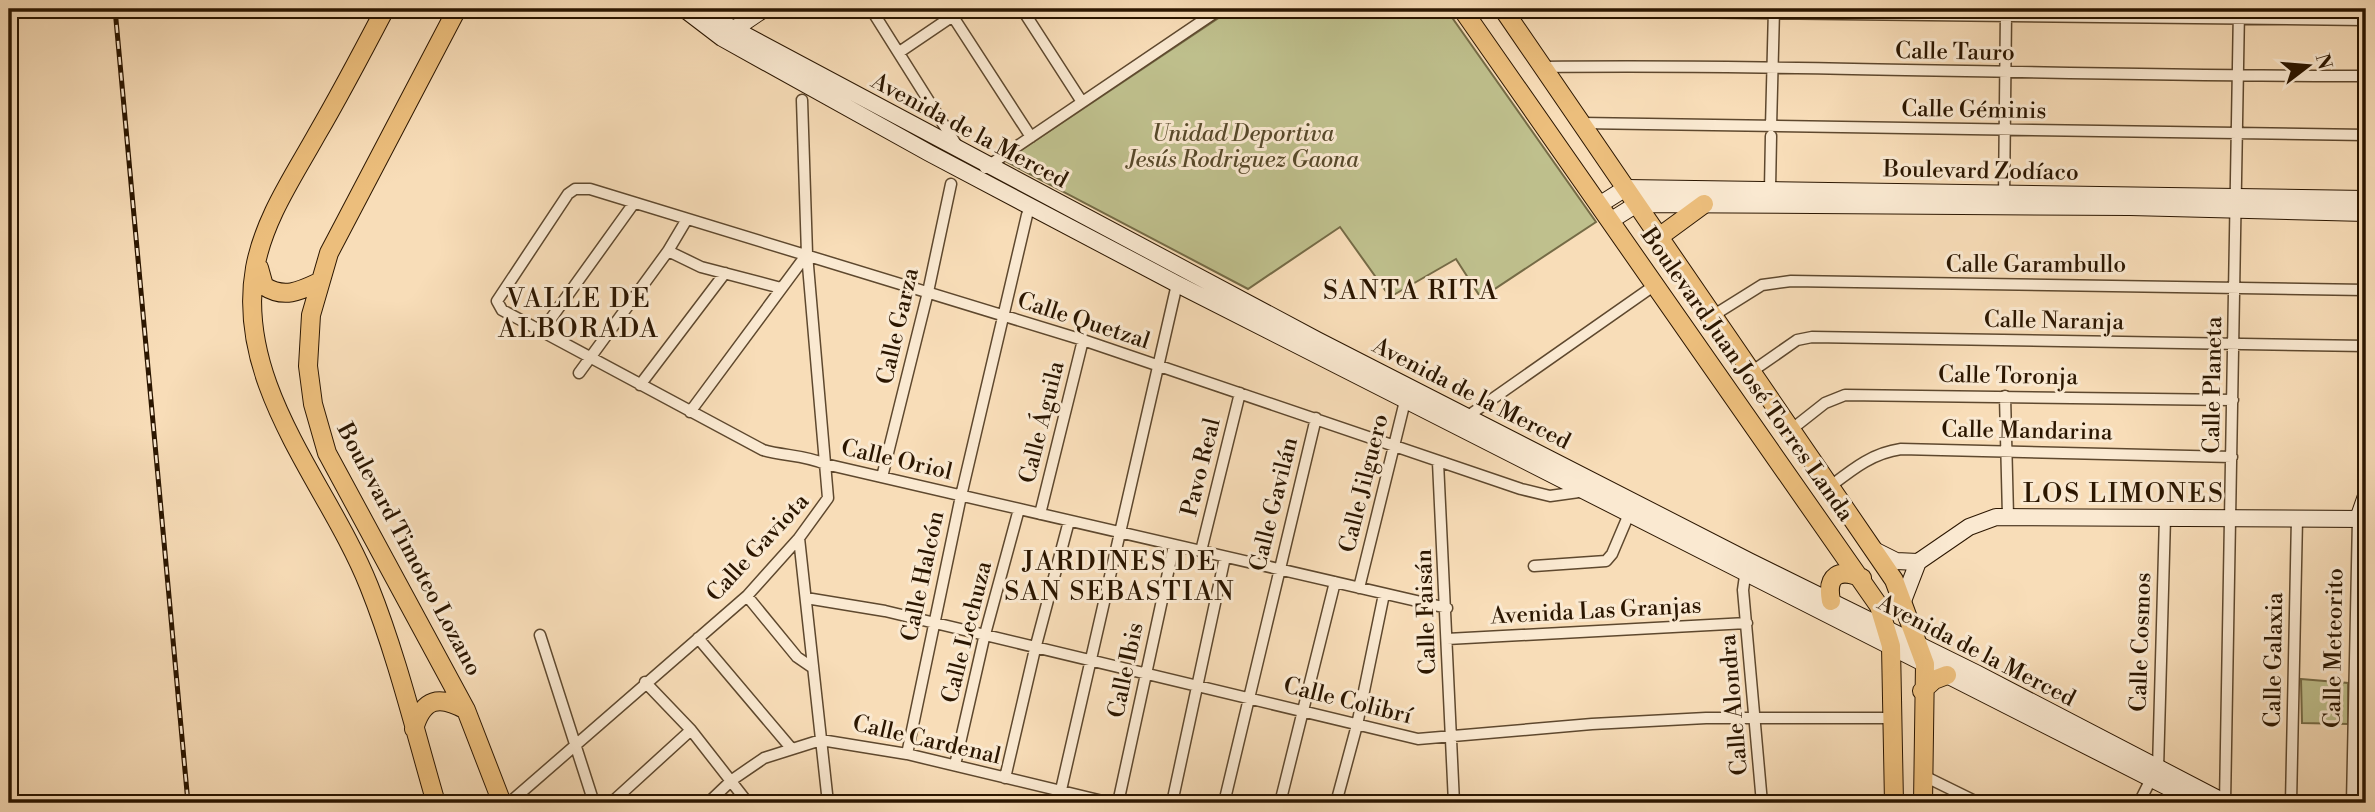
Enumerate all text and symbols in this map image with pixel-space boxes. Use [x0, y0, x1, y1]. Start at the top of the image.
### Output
north arrow [2274, 32, 2344, 102]
street label: Calle Tauro [1895, 37, 2015, 67]
text: N [2310, 51, 2337, 72]
street label: Avenida de la Merced [866, 67, 1073, 195]
street label: Calle Géminis [1901, 95, 2047, 125]
park label: Unidad Deportiva Jesús Rodriguez Gaona [1124, 120, 1359, 174]
street label: Boulevard Zodíaco [1882, 155, 2079, 187]
street label: Boulevard Juan José Torres Landa [1634, 221, 1860, 527]
street label: Calle Garambullo [1946, 251, 2126, 279]
street label: Calle Garza [871, 265, 925, 387]
district label: SANTA RITA [1323, 275, 1499, 307]
district label: VALLE DE ALBORADA [497, 283, 660, 345]
street label: Calle Quetzal [1014, 286, 1154, 356]
street label: Calle Naranja [1984, 306, 2125, 336]
street label: Calle Planeta [2198, 316, 2228, 454]
street label: Avenida de la Merced [1367, 331, 1575, 456]
street label: Calle Águila [1011, 357, 1071, 486]
street label: Calle Toronja [1938, 361, 2079, 391]
street label: Calle Jilguero [1333, 411, 1395, 555]
street label: Pavo Real [1175, 415, 1227, 519]
street label: Calle Mandarina [1941, 416, 2113, 446]
street label: Boulevard Timoteo Lozano [330, 417, 488, 681]
street label: Calle Oriol [839, 434, 955, 486]
street label: Calle Gavilán [1244, 434, 1304, 574]
district label: LOS LIMONES [2023, 478, 2225, 510]
street label: Calle Gaviota [701, 487, 815, 608]
street label: Calle Halcón [896, 508, 951, 644]
district label: JARDINES DE SAN SEBASTIAN [1004, 546, 1236, 608]
street label: Calle Faisán [1410, 548, 1442, 675]
street label: Calle Lechuza [936, 558, 998, 706]
street label: Calle Meteorito [2319, 568, 2349, 728]
street label: Calle Cosmos [2125, 572, 2157, 712]
street label: Avenida de la Merced [1872, 588, 2080, 713]
street label: Avenida Las Granjas [1489, 591, 1702, 631]
street label: Calle Galaxia [2259, 592, 2289, 728]
street label: Calle Ibis [1102, 620, 1150, 721]
street label: Calle Alondra [1714, 633, 1754, 776]
street label: Calle Colibrí [1281, 671, 1416, 731]
street label: Calle Cardenal [850, 709, 1004, 771]

